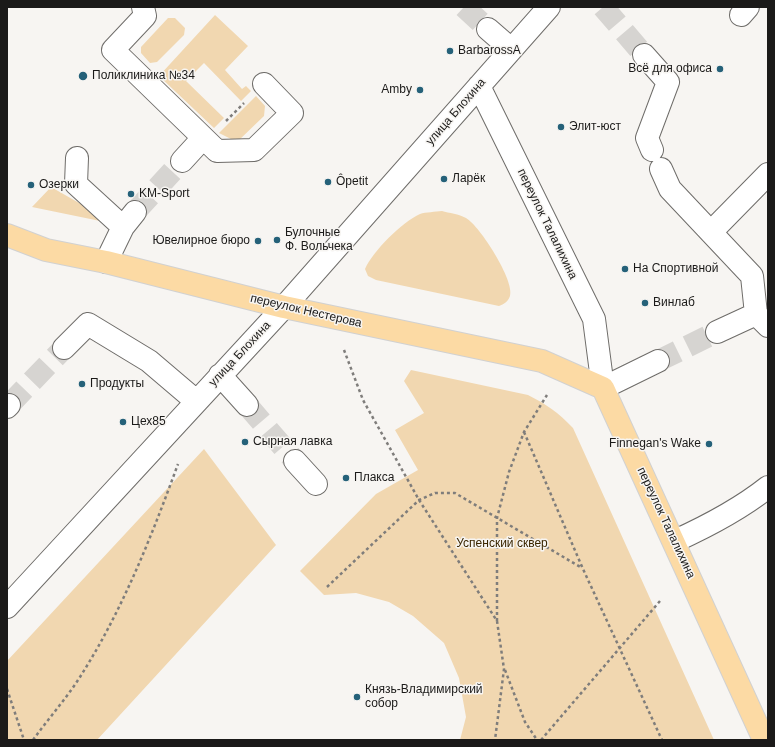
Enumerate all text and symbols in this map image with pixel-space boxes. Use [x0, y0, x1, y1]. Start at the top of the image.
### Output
place label: BarbarossA [458, 44, 521, 58]
marker: BarbarossA [445, 46, 455, 56]
place label: Всё для офиса [628, 62, 712, 76]
marker: Всё для офиса [715, 64, 725, 74]
place label: Поликлиника №34 [92, 69, 195, 83]
marker: Поликлиника №34 [77, 70, 89, 82]
street label: улица Блохина [423, 76, 489, 148]
place label: Amby [381, 83, 412, 97]
marker: Amby [415, 85, 425, 95]
place label: Элит-юст [569, 120, 621, 134]
marker: Элит-юст [556, 122, 566, 132]
street label: переулок Талалихина [514, 166, 580, 282]
place label: Ларёк [452, 172, 485, 186]
marker: Ларёк [439, 174, 449, 184]
place label: Ôpetit [336, 175, 368, 189]
marker: Ôpetit [323, 177, 333, 187]
place label: Озерки [39, 178, 79, 192]
marker: Озерки [26, 180, 36, 190]
place label: KM-Sport [139, 187, 190, 201]
marker: KM-Sport [126, 189, 136, 199]
place label: Булочные Ф. Вольчека [285, 226, 353, 254]
place label: Ювелирное бюро [152, 234, 250, 248]
marker: Булочные Ф. Вольчека [272, 235, 282, 245]
marker: Ювелирное бюро [253, 236, 263, 246]
place label: На Спортивной [633, 262, 718, 276]
marker: На Спортивной [620, 264, 630, 274]
street label: переулок Нестерова [249, 291, 363, 331]
place label: Винлаб [653, 296, 695, 310]
marker: Винлаб [640, 298, 650, 308]
street label: улица Блохина [206, 318, 274, 390]
place label: Продукты [90, 377, 144, 391]
marker: Продукты [77, 379, 87, 389]
place label: Цех85 [131, 415, 166, 429]
marker: Цех85 [118, 417, 128, 427]
place label: Сырная лавка [253, 435, 332, 449]
marker: Сырная лавка [240, 437, 250, 447]
place label: Finnegan's Wake [609, 437, 701, 451]
marker: Finnegan's Wake [704, 439, 714, 449]
street label: переулок Талалихина [634, 465, 698, 581]
place label: Плакса [354, 471, 394, 485]
marker: Плакса [341, 473, 351, 483]
park label: Успенский сквер [456, 537, 548, 551]
place label: Князь-Владимирский собор [365, 683, 483, 711]
marker: Князь-Владимирский собор [352, 692, 362, 702]

